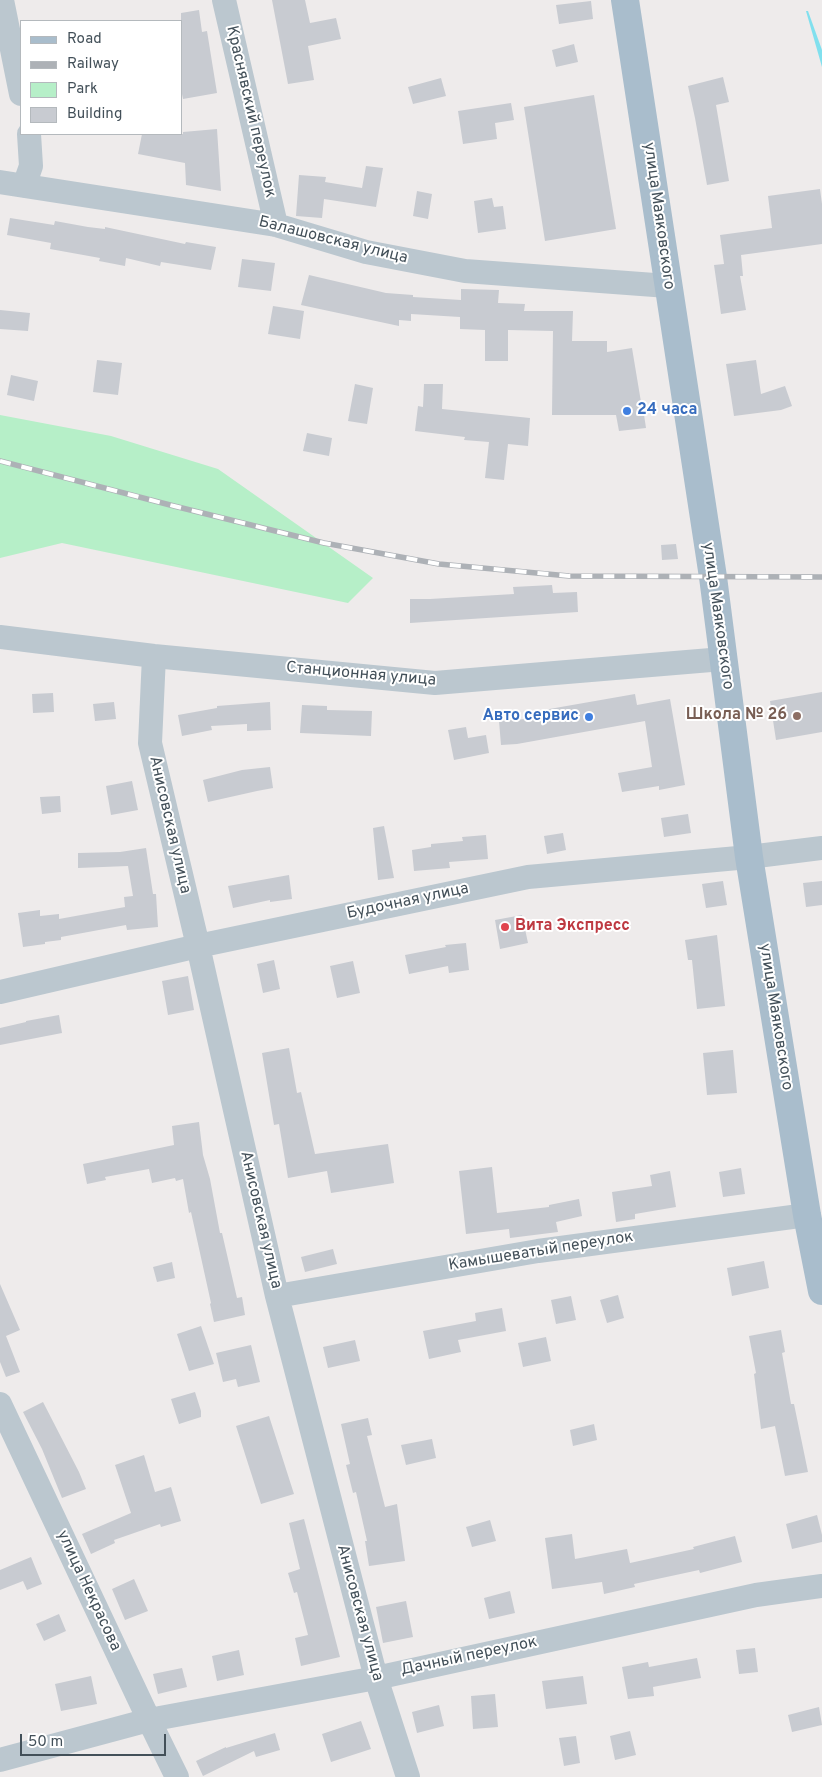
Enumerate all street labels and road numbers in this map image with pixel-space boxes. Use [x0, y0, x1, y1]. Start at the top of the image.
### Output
street label: Краснявский переулок [221, 24, 279, 200]
street label: улица Маяковского [638, 141, 678, 291]
street label: Балашовская улица [256, 213, 410, 269]
street label: улица Маяковского [697, 541, 737, 691]
street label: Станционная улица [285, 659, 437, 691]
street label: Анисовская улица [144, 754, 194, 896]
street label: Будочная улица [345, 880, 471, 924]
street label: улица Маяковского [754, 942, 796, 1092]
street label: Анисовская улица [235, 1149, 285, 1291]
street label: Камышеватый переулок [447, 1228, 635, 1276]
street label: улица Некрасова [52, 1528, 124, 1654]
street label: Анисовская улица [332, 1543, 386, 1683]
street label: Дачный переулок [399, 1633, 539, 1681]

